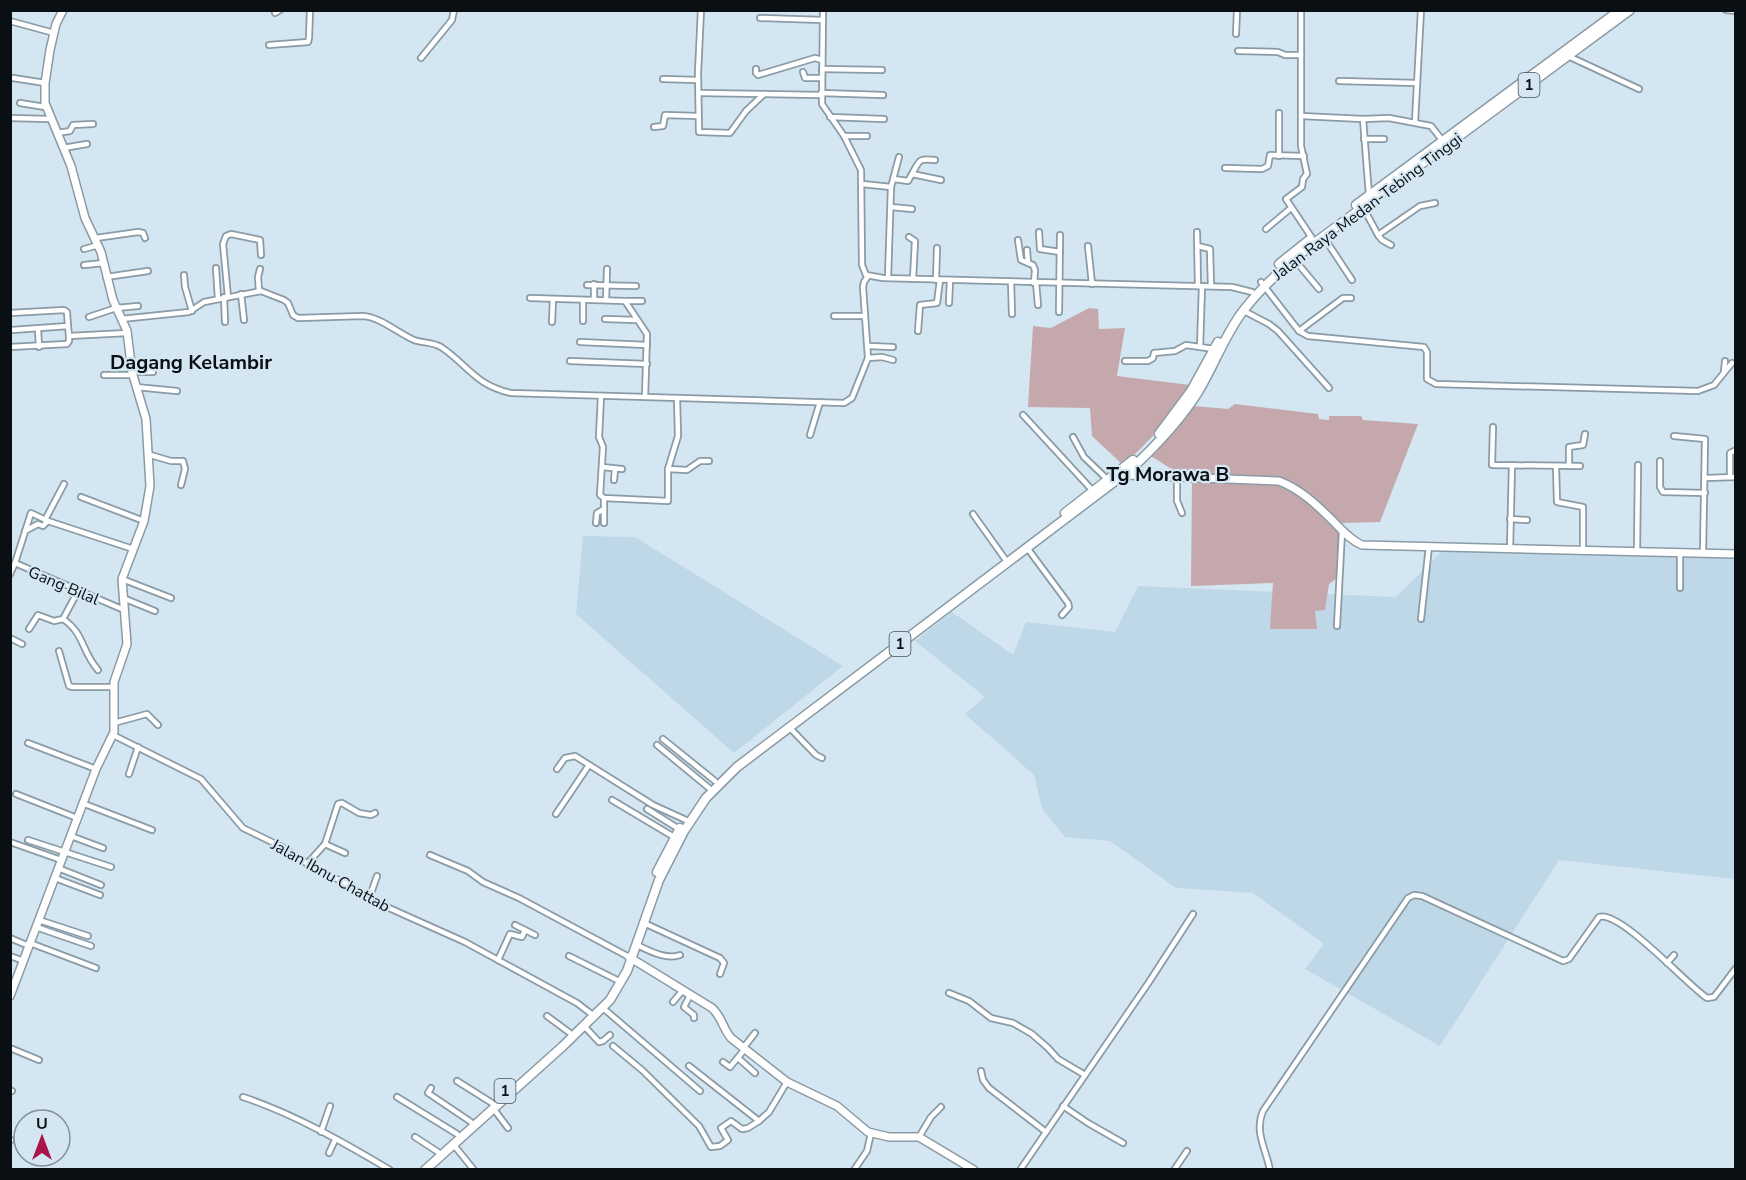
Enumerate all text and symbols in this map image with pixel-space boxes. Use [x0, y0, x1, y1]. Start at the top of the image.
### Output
road number: 1 [1518, 73, 1540, 97]
street label: Jalan Raya Medan-Tebing Tinggi [1267, 128, 1467, 286]
district label: Dagang Kelambir [110, 349, 272, 376]
district label: Tg Morawa B [1107, 461, 1229, 488]
street label: Gang Bilal [25, 561, 103, 611]
road number: 1 [890, 632, 910, 656]
street label: Jalan Ibnu Chattab [266, 834, 394, 918]
road number: 1 [494, 1079, 516, 1103]
north arrow [12, 1108, 72, 1168]
text: U [36, 1113, 48, 1135]

